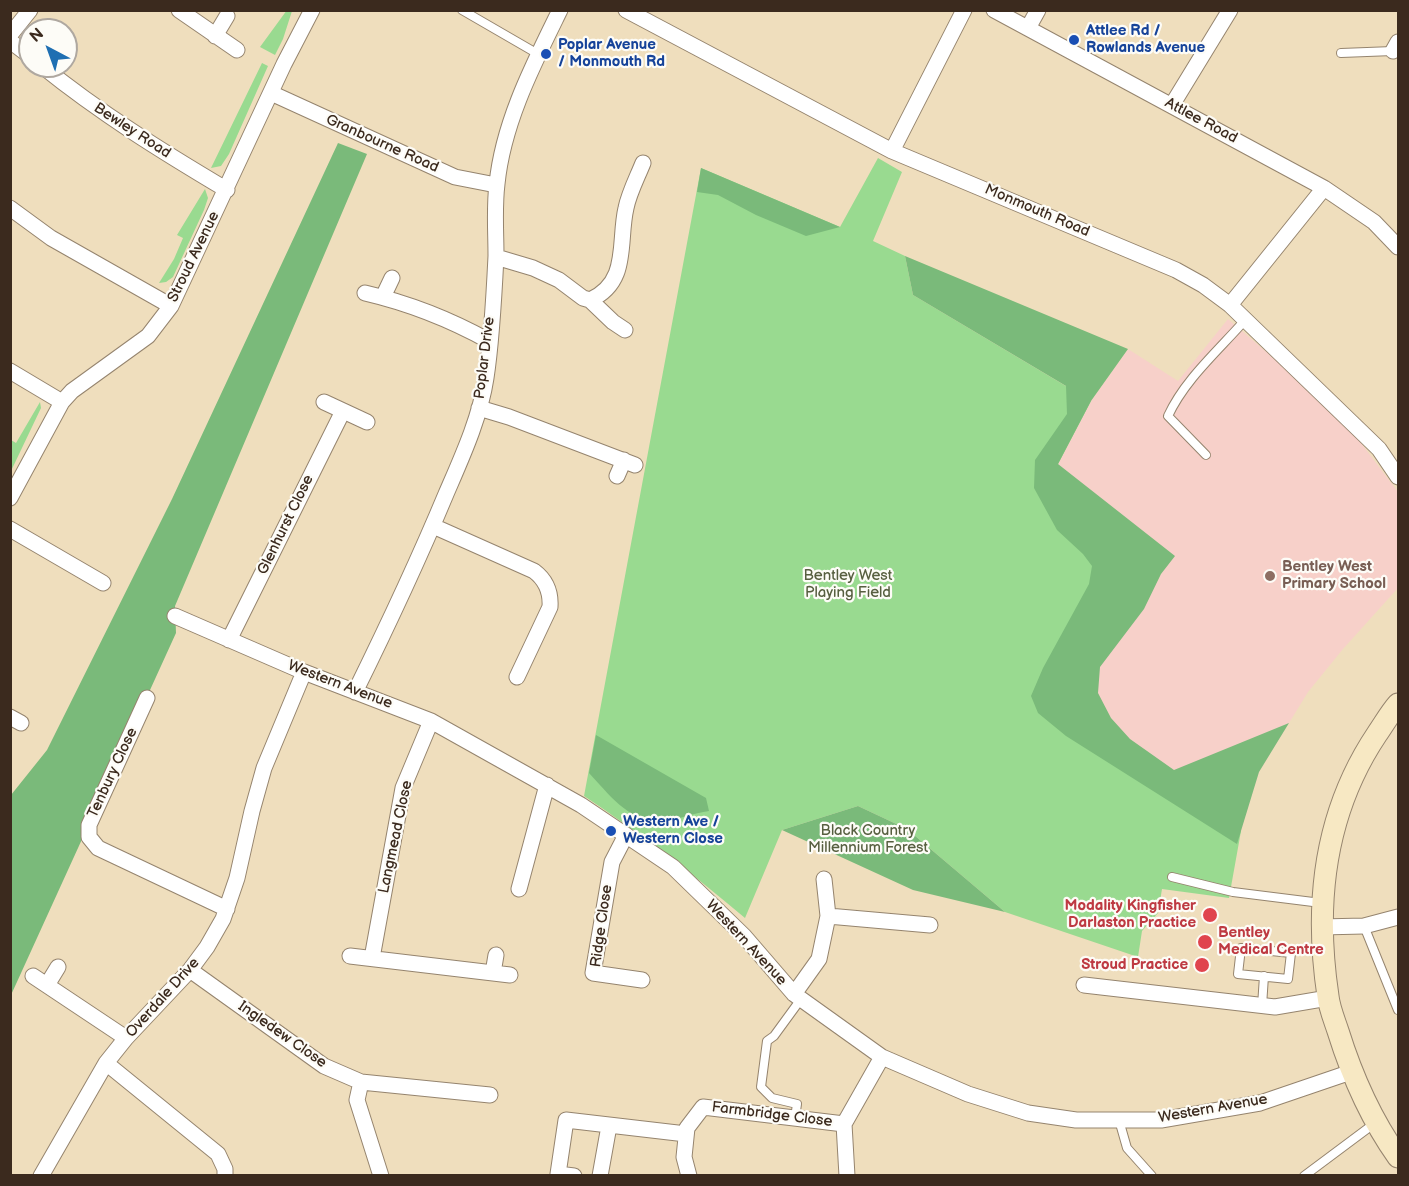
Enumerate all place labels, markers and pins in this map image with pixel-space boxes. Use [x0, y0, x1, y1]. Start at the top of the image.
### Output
place label: Attlee Rd / Rowlands Avenue [1086, 22, 1205, 57]
marker: Attlee Rd / Rowlands Avenue [1067, 33, 1081, 47]
place label: Poplar Avenue / Monmouth Rd [558, 36, 665, 71]
marker: Poplar Avenue / Monmouth Rd [539, 47, 553, 61]
place label: Bentley West Primary School [1282, 558, 1386, 593]
marker: Bentley West Primary School [1263, 569, 1277, 583]
place label: Western Ave / Western Close [623, 813, 723, 848]
marker: Western Ave / Western Close [604, 824, 618, 838]
place label: Modality Kingfisher Darlaston Practice [1065, 897, 1196, 932]
marker: Modality Kingfisher Darlaston Practice [1201, 906, 1219, 924]
place label: Bentley Medical Centre [1218, 924, 1324, 959]
marker: Bentley Medical Centre [1196, 933, 1214, 951]
place label: Stroud Practice [1081, 956, 1188, 974]
marker: Stroud Practice [1193, 956, 1211, 974]

